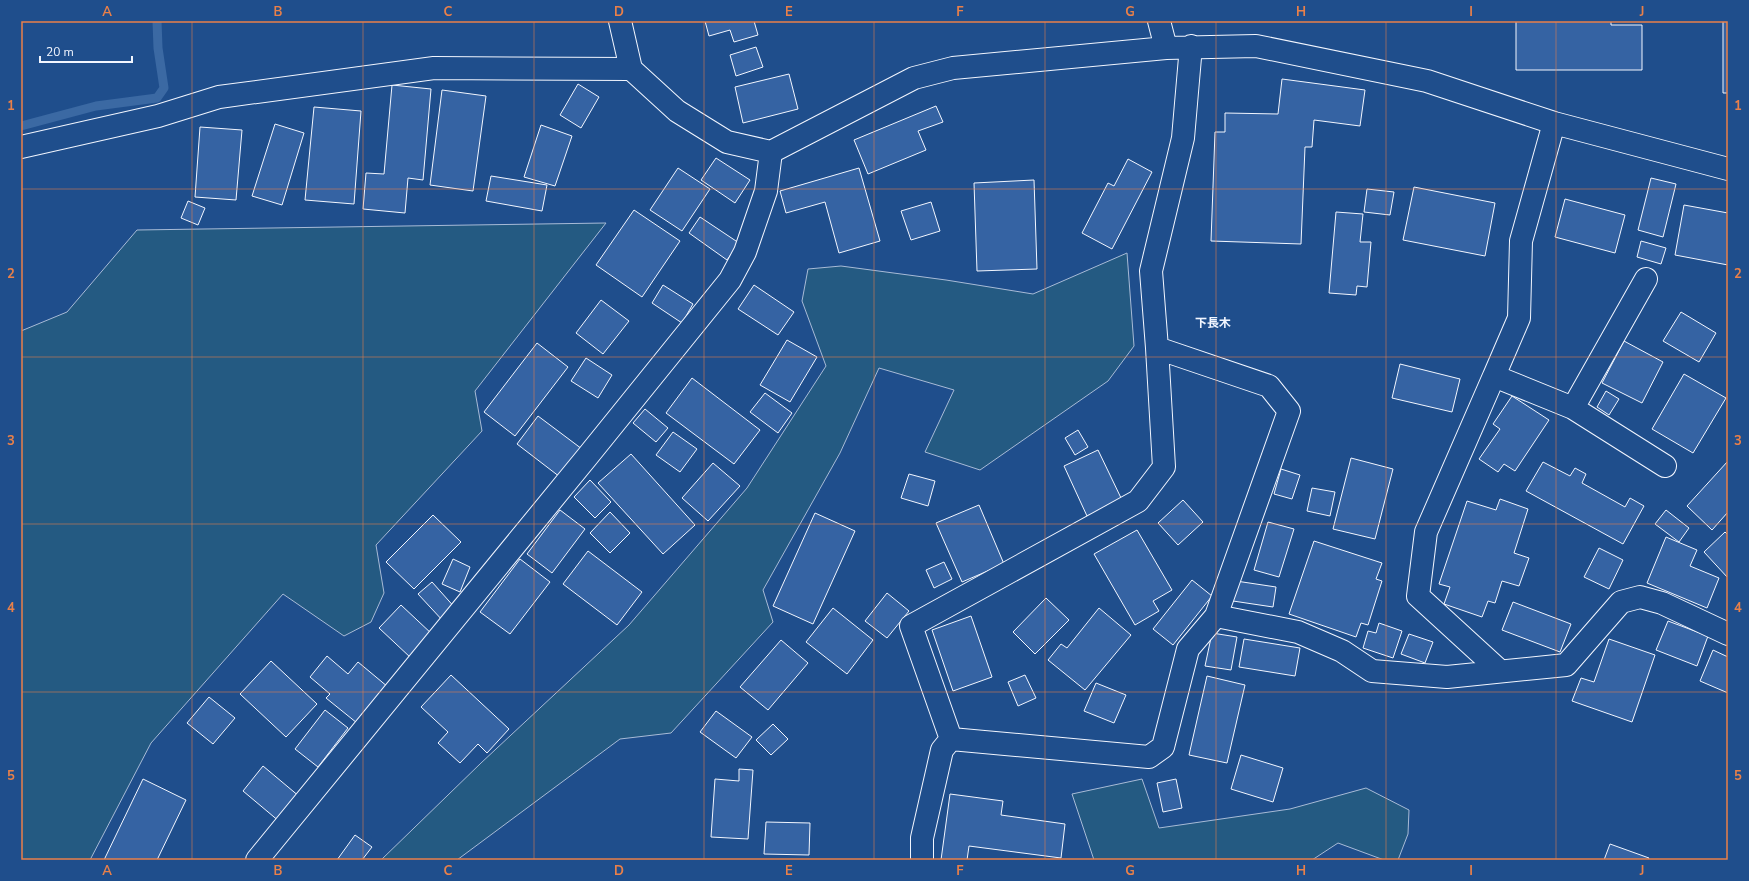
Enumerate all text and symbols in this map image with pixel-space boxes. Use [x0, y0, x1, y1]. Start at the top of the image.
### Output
text: A [102, 3, 112, 21]
text: B [274, 3, 283, 21]
text: C [444, 3, 453, 21]
text: D [614, 3, 624, 21]
text: E [785, 3, 793, 21]
text: F [956, 3, 964, 21]
text: G [1125, 3, 1135, 21]
text: H [1296, 3, 1306, 21]
text: I [1469, 3, 1473, 21]
text: J [1639, 3, 1644, 21]
scale bar [40, 38, 132, 64]
text: 20 m [46, 44, 74, 60]
text: 1 [7, 97, 15, 115]
text: 1 [1734, 97, 1742, 115]
text: 2 [7, 265, 15, 283]
text: 2 [1734, 265, 1742, 283]
district label: 下長木 [1195, 315, 1231, 331]
text: 3 [7, 432, 15, 450]
text: 3 [1734, 432, 1742, 450]
text: 4 [7, 599, 15, 617]
text: 4 [1734, 599, 1742, 617]
text: 5 [7, 767, 15, 785]
text: 5 [1734, 767, 1742, 785]
text: A [102, 862, 112, 880]
text: B [274, 862, 283, 880]
text: C [444, 862, 453, 880]
text: D [614, 862, 624, 880]
text: E [785, 862, 793, 880]
text: F [956, 862, 964, 880]
text: G [1125, 862, 1135, 880]
text: H [1296, 862, 1306, 880]
text: I [1469, 862, 1473, 880]
text: J [1639, 862, 1644, 880]

